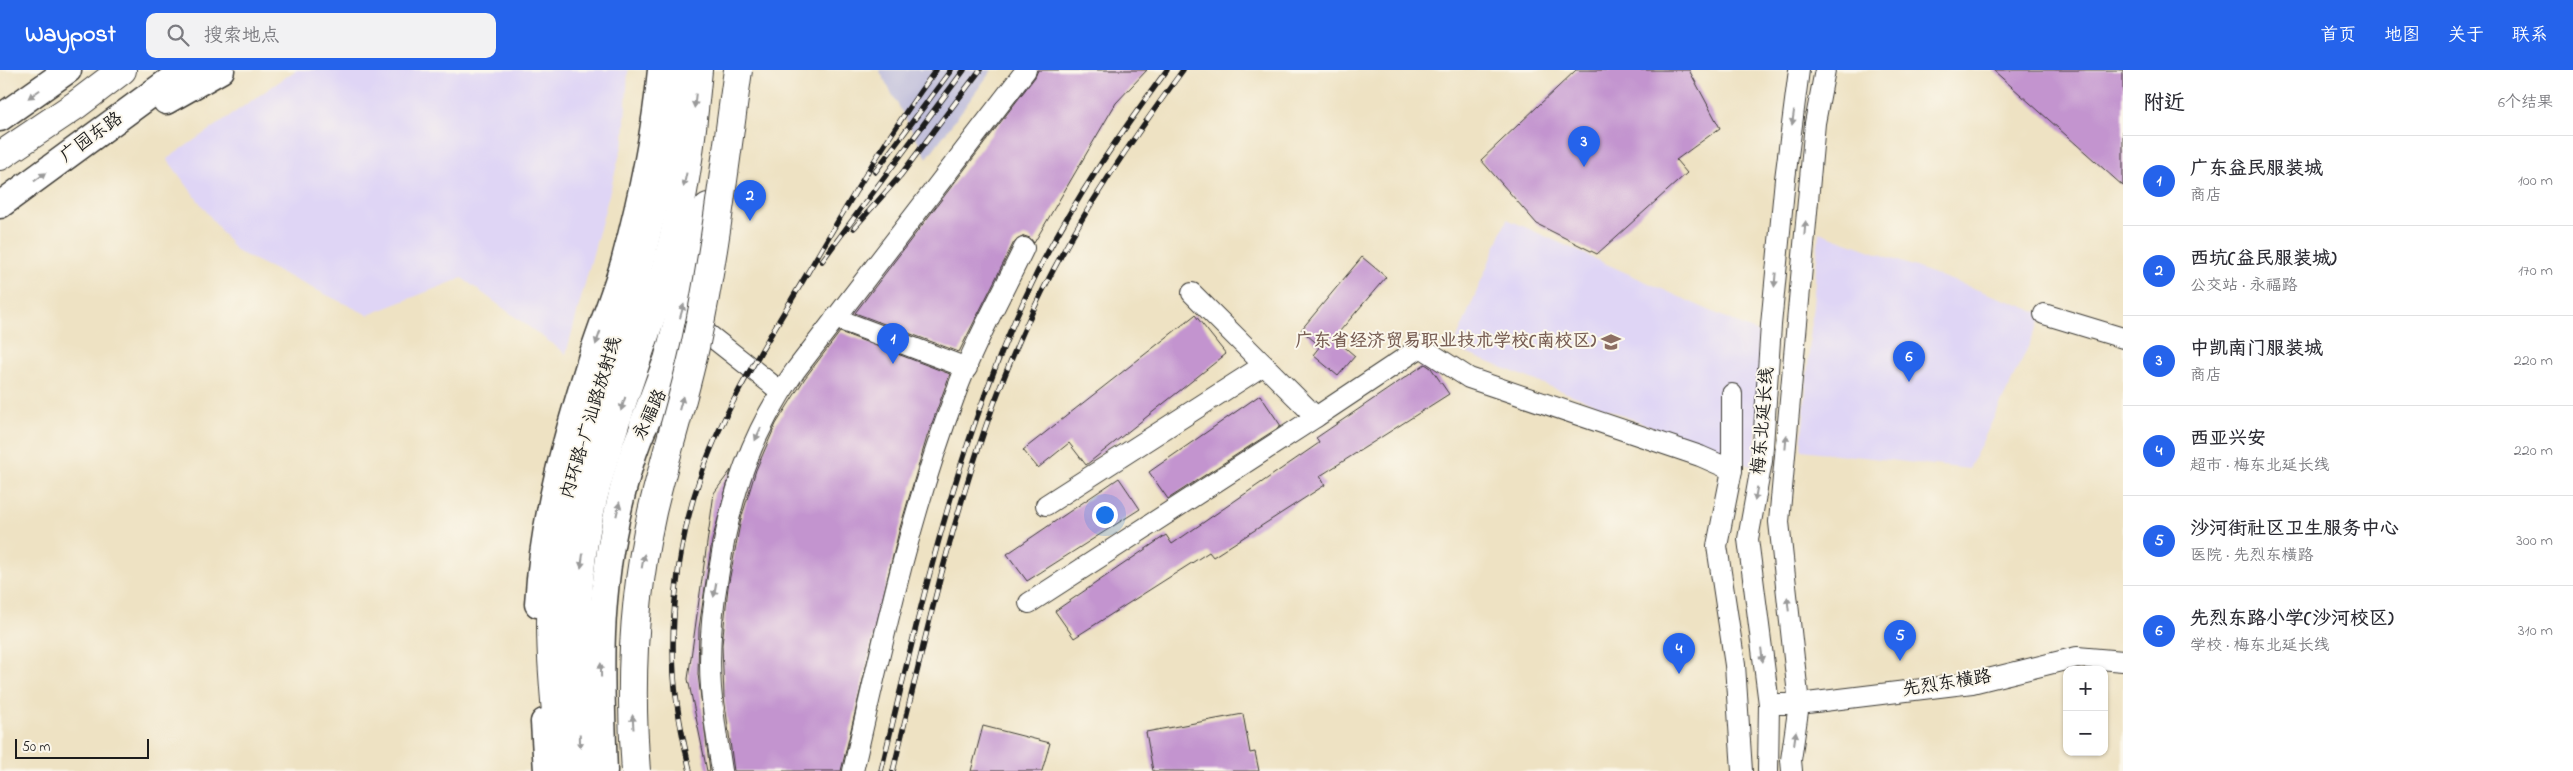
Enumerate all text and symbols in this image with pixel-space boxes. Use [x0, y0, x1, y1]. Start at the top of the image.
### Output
search box [146, 13, 496, 58]
text: Waypost [25, 18, 116, 53]
icon: search [164, 21, 192, 49]
text: 搜索地点 [204, 23, 280, 50]
text: 首页 [2320, 23, 2356, 49]
text: 地图 [2384, 23, 2420, 49]
text: 关于 [2448, 23, 2484, 49]
text: 联系 [2512, 23, 2548, 49]
one-way arrow [27, 89, 41, 99]
text: 附近 [2143, 89, 2185, 119]
text: 6个结果 [2498, 91, 2553, 115]
one-way arrow [691, 93, 699, 109]
street label: 广园东路 [55, 106, 129, 170]
one-way arrow [1789, 111, 1797, 127]
pin: 3 [1568, 126, 1600, 167]
text: 广东益民服装城 [2190, 156, 2323, 183]
text: 1 [2156, 169, 2162, 193]
text: 100 m [2518, 169, 2553, 193]
one-way arrow [33, 172, 46, 182]
one-way arrow [680, 173, 688, 189]
pin: 2 [734, 180, 766, 221]
text: 商店 [2190, 184, 2222, 208]
one-way arrow [1802, 220, 1810, 236]
text: 西坑(益民服装城) [2190, 246, 2337, 273]
text: 2 [2155, 259, 2163, 283]
text: 170 m [2518, 259, 2553, 283]
one-way arrow [1771, 272, 1779, 288]
text: 公交站 · 永福路 [2190, 274, 2297, 298]
one-way arrow [678, 304, 686, 319]
pin: 1 [877, 323, 909, 364]
place label: 广东省经济贸易职业技术学校(南校区) [1295, 329, 1597, 355]
one-way arrow [594, 331, 602, 346]
school or university icon: 广东省经济贸易职业技术学校(南校区) [1600, 331, 1622, 353]
street label: 内环路-广汕路放射线 [555, 334, 629, 502]
text: 中凯南门服装城 [2190, 336, 2323, 363]
pin: 6 [1893, 341, 1925, 382]
text: 3 [2156, 349, 2162, 373]
text: 220 m [2514, 349, 2553, 373]
text: 商店 [2190, 364, 2222, 388]
street label: 梅东北延长线 [1746, 366, 1782, 476]
street label: 永福路 [627, 385, 675, 445]
one-way arrow [677, 395, 685, 410]
one-way arrow [619, 397, 626, 412]
text: 西亚兴安 [2190, 426, 2266, 453]
one-way arrow [753, 427, 761, 441]
one-way arrow [1783, 434, 1791, 450]
text: 4 [2156, 439, 2162, 463]
text: 220 m [2514, 439, 2553, 463]
text: 超市 · 梅东北延长线 [2190, 454, 2329, 478]
one-way arrow [1752, 486, 1760, 502]
one-way arrow [614, 501, 622, 516]
your location [1092, 502, 1118, 528]
text: 沙河街社区卫生服务中心 [2190, 516, 2399, 543]
text: 5 [2154, 529, 2164, 553]
text: 300 m [2516, 529, 2553, 553]
text: 医院 · 先烈东横路 [2190, 544, 2313, 568]
one-way arrow [639, 552, 647, 568]
one-way arrow [578, 554, 586, 570]
one-way arrow [711, 583, 719, 599]
one-way arrow [1784, 595, 1792, 611]
text: 先烈东路小学(沙河校区) [2190, 606, 2394, 633]
text: 6 [2155, 619, 2163, 643]
text: 310 m [2518, 619, 2553, 643]
pin: 5 [1884, 620, 1916, 661]
pin: 4 [1663, 633, 1695, 674]
text: 学校 · 梅东北延长线 [2190, 634, 2329, 658]
one-way arrow [1758, 647, 1766, 663]
one-way arrow [596, 662, 604, 678]
street label: 先烈东横路 [1901, 664, 1993, 704]
map controls [2063, 666, 2108, 756]
button: + [2063, 666, 2108, 711]
button: − [2063, 711, 2108, 756]
one-way arrow [629, 714, 637, 730]
one-way arrow [1791, 729, 1799, 745]
one-way arrow [576, 733, 584, 749]
scale bar [15, 736, 149, 759]
text: 50 m [22, 737, 50, 758]

